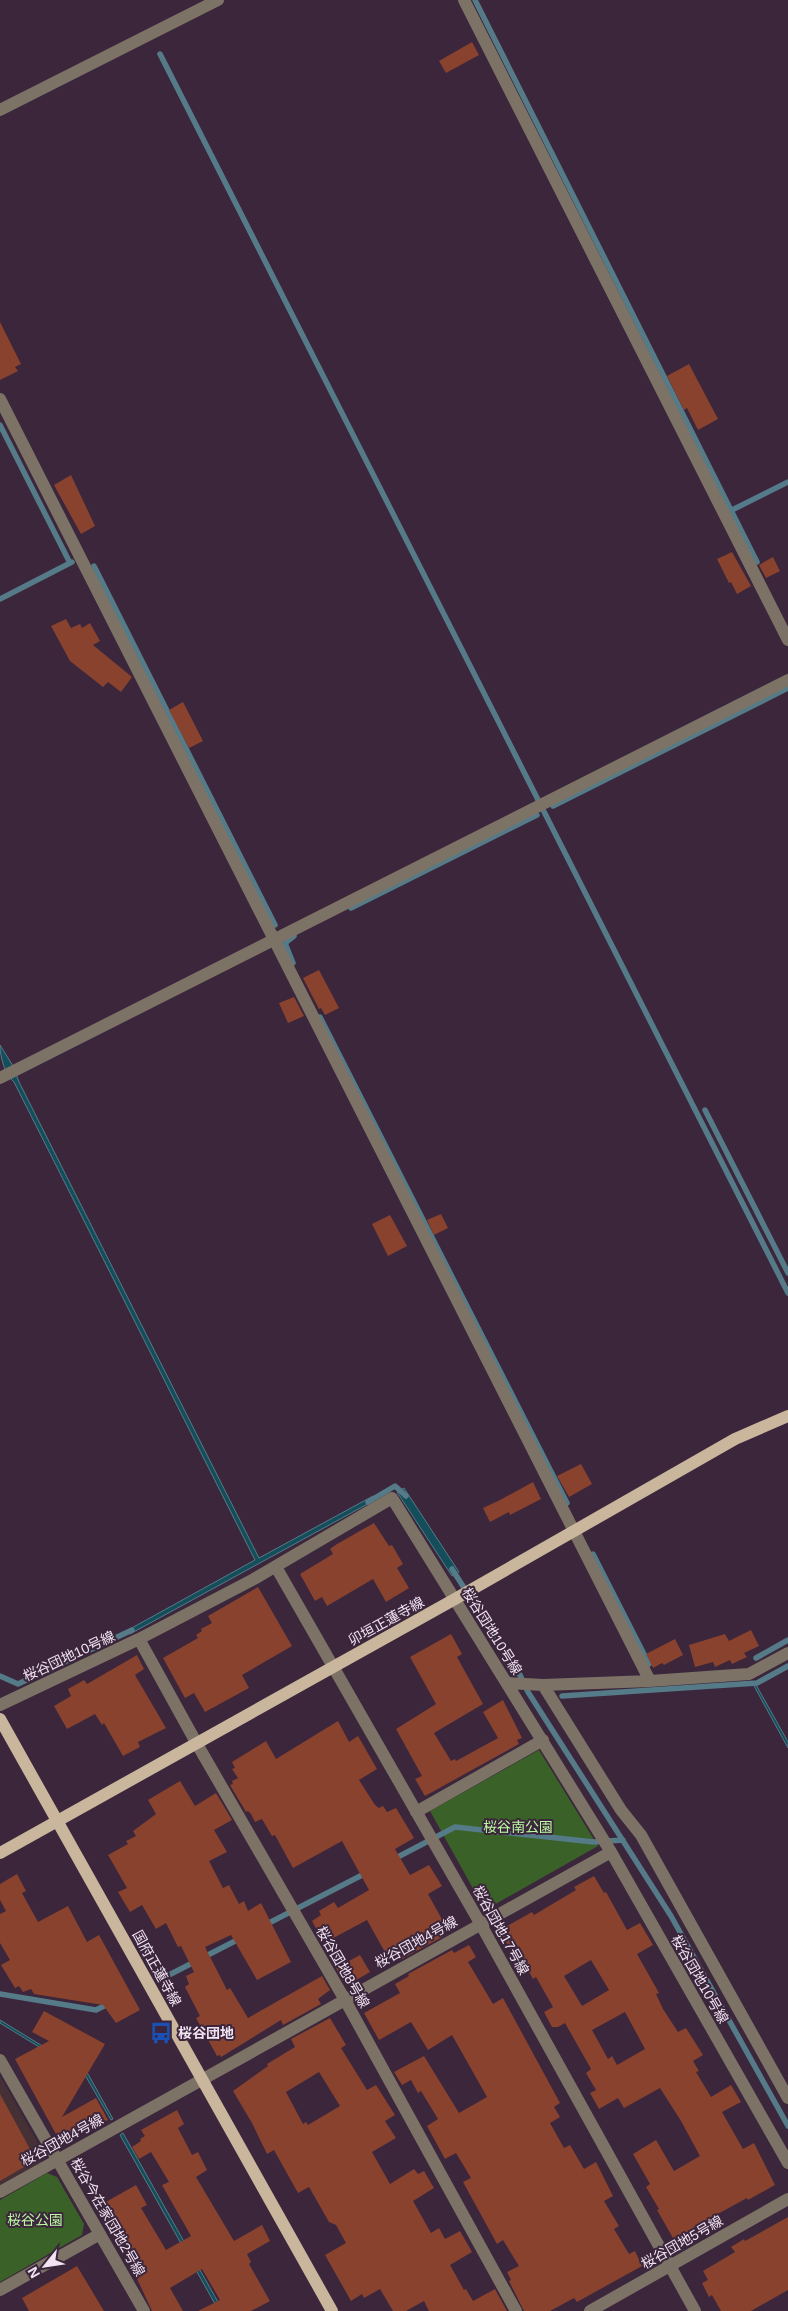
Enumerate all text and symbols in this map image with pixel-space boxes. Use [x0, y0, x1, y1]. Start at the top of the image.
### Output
street label: 桜谷団地10号線 [459, 1585, 525, 1677]
street label: 卯垣正蓮寺線 [345, 1594, 427, 1648]
street label: 桜谷団地10号線 [20, 1628, 118, 1684]
park label: 桜谷南公園 [483, 1819, 553, 1835]
street label: 桜谷団地17号線 [470, 1883, 532, 1977]
street label: 桜谷団地4号線 [372, 1913, 460, 1971]
street label: 桜谷団地8号線 [313, 1923, 373, 2011]
street label: 国府正蓮寺線 [130, 1927, 184, 2009]
street label: 桜谷団地10号線 [668, 1932, 732, 2026]
bus stop icon: 桜谷団地 [148, 2020, 174, 2046]
place label: 桜谷団地 [178, 2025, 234, 2041]
street label: 桜谷団地4号線 [18, 2111, 106, 2169]
street label: 桜谷今在家団地2号線 [68, 2155, 148, 2279]
park label: 桜谷公園 [7, 2212, 63, 2228]
street label: 桜谷団地5号線 [638, 2212, 726, 2272]
north arrow [20, 2241, 70, 2291]
text: N [24, 2264, 43, 2281]

